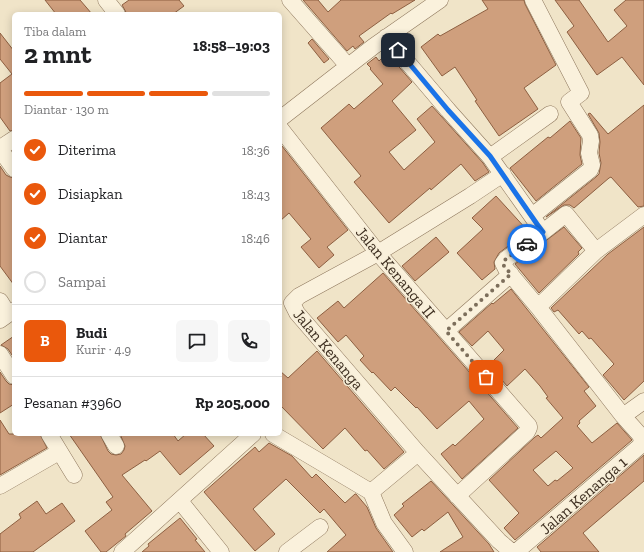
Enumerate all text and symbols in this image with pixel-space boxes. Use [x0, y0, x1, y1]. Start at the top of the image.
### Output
text: Tiba dalam [24, 24, 86, 39]
pin [381, 33, 415, 67]
text: 18:58–19:03 [193, 37, 270, 55]
text: 2 mnt [24, 38, 91, 70]
icon: home [387, 39, 409, 61]
text: Diantar · 130 m [24, 102, 109, 117]
icon: check [24, 139, 46, 161]
text: Diterima [58, 141, 116, 159]
text: 18:36 [242, 143, 270, 158]
icon: check [24, 183, 46, 205]
text: Disiapkan [58, 185, 123, 203]
text: 18:43 [242, 187, 270, 202]
street label: Jalan Kenanga II [352, 223, 439, 322]
courier [507, 224, 547, 264]
icon: check [24, 227, 46, 249]
text: Diantar [58, 229, 108, 247]
text: 18:46 [241, 231, 270, 246]
icon: car [516, 233, 538, 255]
text: Sampai [58, 273, 106, 291]
street label: Jalan Kenanga [289, 305, 368, 394]
button: chat [176, 320, 218, 362]
button: phone [228, 320, 270, 362]
text: Budi [76, 324, 107, 342]
text: B [40, 332, 50, 350]
text: Kurir · 4.9 [76, 342, 131, 357]
pin [469, 360, 503, 394]
icon: bag [475, 366, 497, 388]
text: Pesanan #3960 [24, 394, 122, 412]
text: Rp 205,000 [195, 394, 270, 412]
street label: Jalan Kenanga 1 [536, 452, 631, 538]

